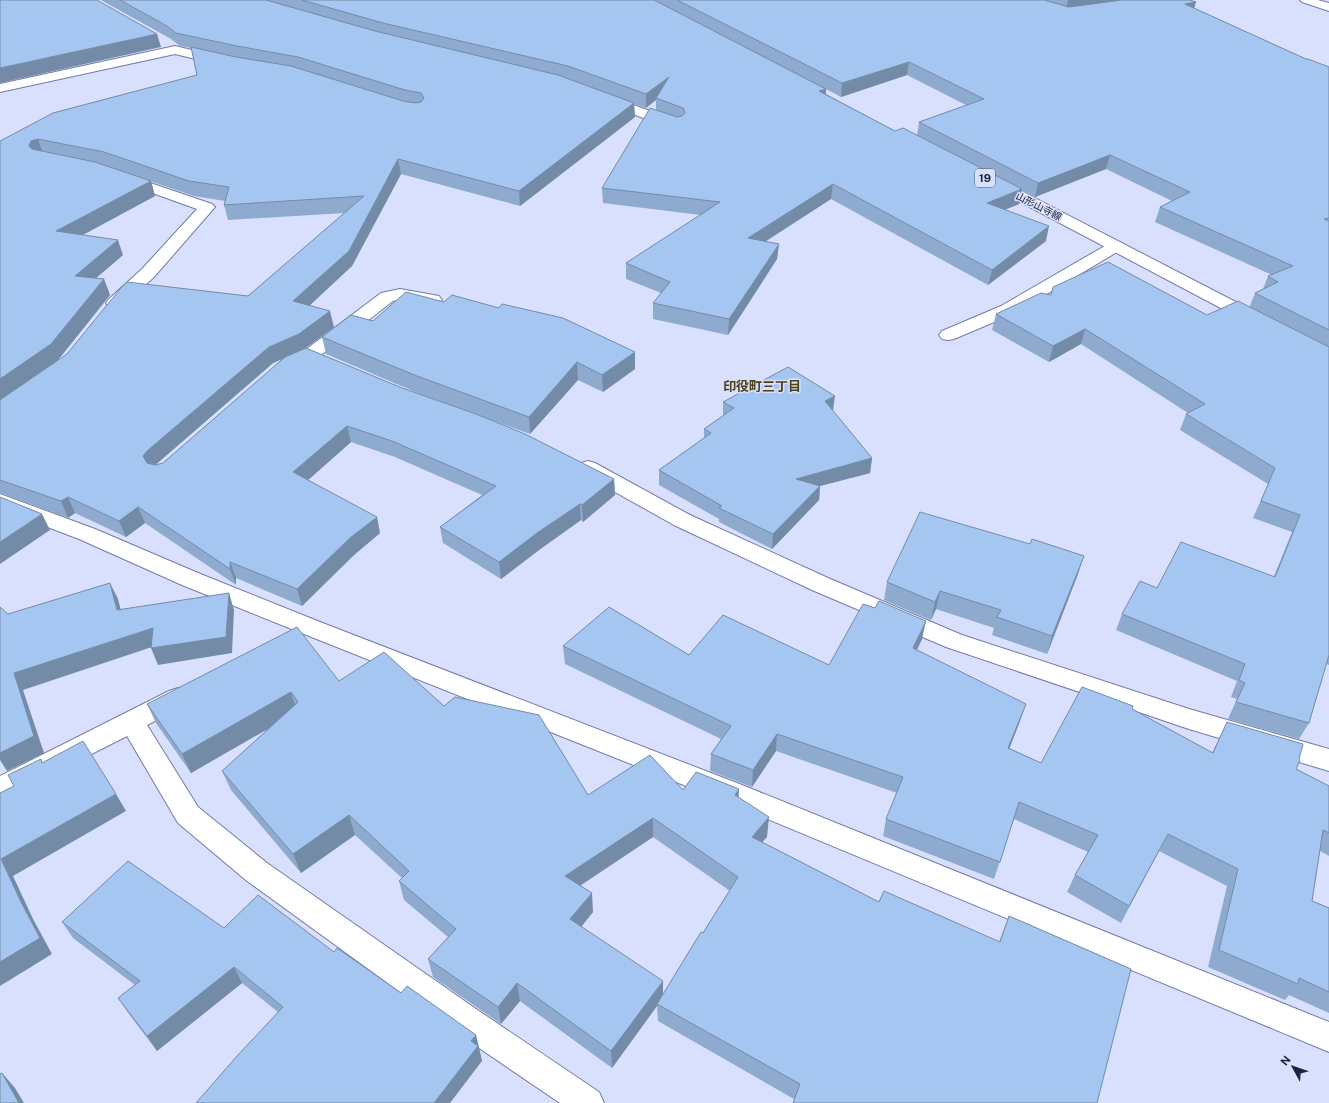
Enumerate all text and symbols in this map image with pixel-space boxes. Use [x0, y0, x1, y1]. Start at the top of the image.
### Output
road number: 19 [975, 169, 995, 187]
street label: 山形山寺線 [1014, 189, 1064, 223]
district label: 印役町三丁目 [723, 379, 801, 394]
north arrow [1273, 1047, 1313, 1087]
text: N [1278, 1053, 1293, 1068]

